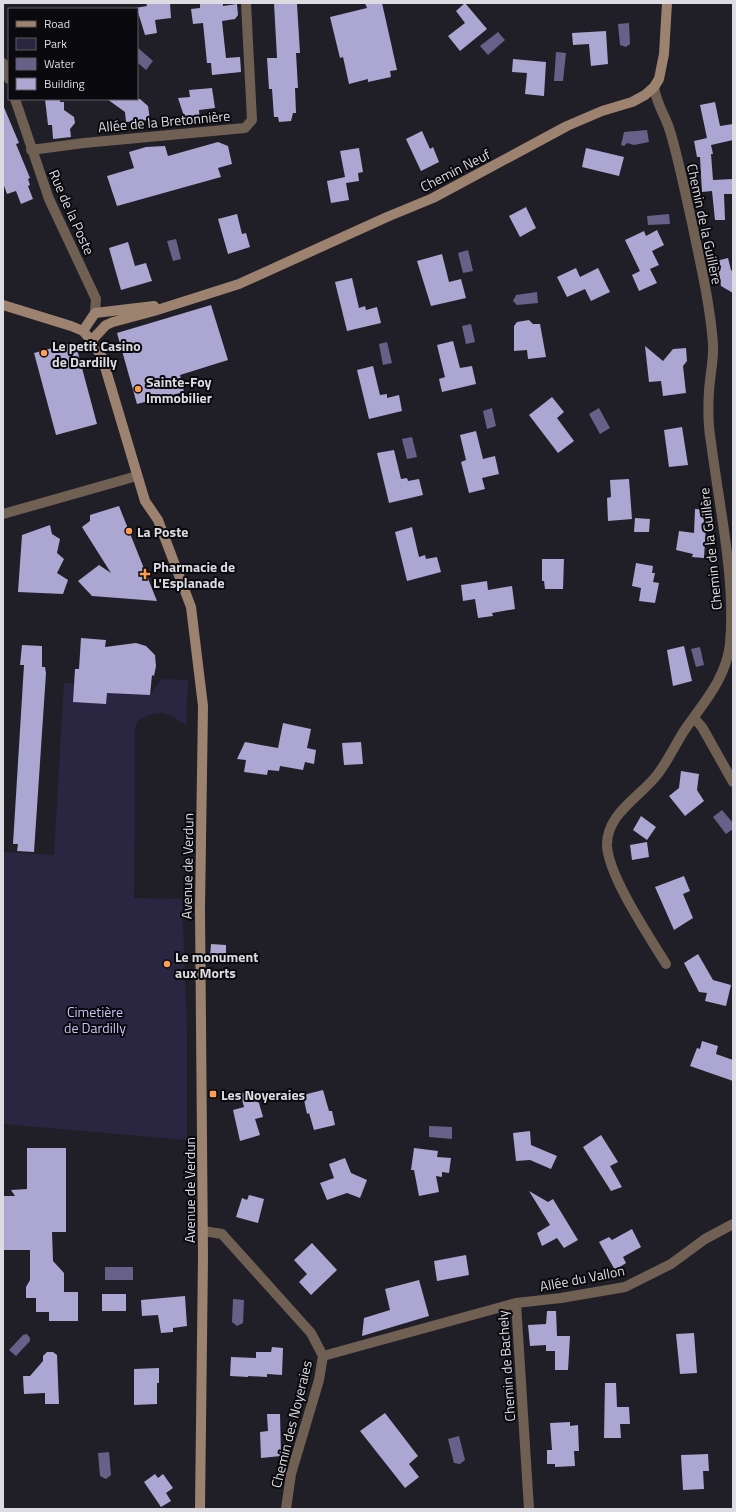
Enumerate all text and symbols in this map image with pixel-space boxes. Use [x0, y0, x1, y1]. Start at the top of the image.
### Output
legend [8, 8, 138, 100]
text: Road [44, 14, 70, 33]
text: Park [44, 34, 67, 53]
text: Water [44, 54, 75, 73]
text: Building [44, 74, 85, 93]
street label: Allée de la Bretonnière [97, 105, 231, 137]
street label: Chemin Neuf [416, 143, 494, 197]
street label: Chemin de la Guillère [682, 162, 728, 286]
street label: Rue de la Poste [44, 166, 100, 258]
place label: Le petit Casino de Dardilly [52, 335, 141, 372]
marker: Le petit Casino de Dardilly [39, 348, 49, 358]
place label: Sainte-Foy Immobilier [146, 371, 212, 408]
marker: Sainte-Foy Immobilier [133, 384, 143, 394]
street label: Chemin de la Guillère [693, 487, 727, 611]
place label: La Poste [137, 521, 188, 542]
marker: La Poste [124, 526, 134, 536]
place label: Pharmacie de L'Esplanade [153, 556, 235, 593]
marker: Pharmacie de L'Esplanade [140, 569, 150, 579]
street label: Avenue de Verdun [176, 813, 198, 919]
place label: Le monument aux Morts [175, 946, 258, 983]
marker: Le monument aux Morts [162, 959, 172, 969]
park label: Cimetière de Dardilly [64, 1001, 126, 1038]
place label: Les Noyeraies [221, 1084, 306, 1105]
marker: Les Noyeraies [208, 1089, 218, 1099]
street label: Avenue de Verdun [179, 1137, 200, 1243]
street label: Allée du Vallon [538, 1259, 626, 1297]
street label: Chemin de Bachely [492, 1309, 520, 1422]
street label: Chemin des Noyeraies [265, 1358, 317, 1490]

